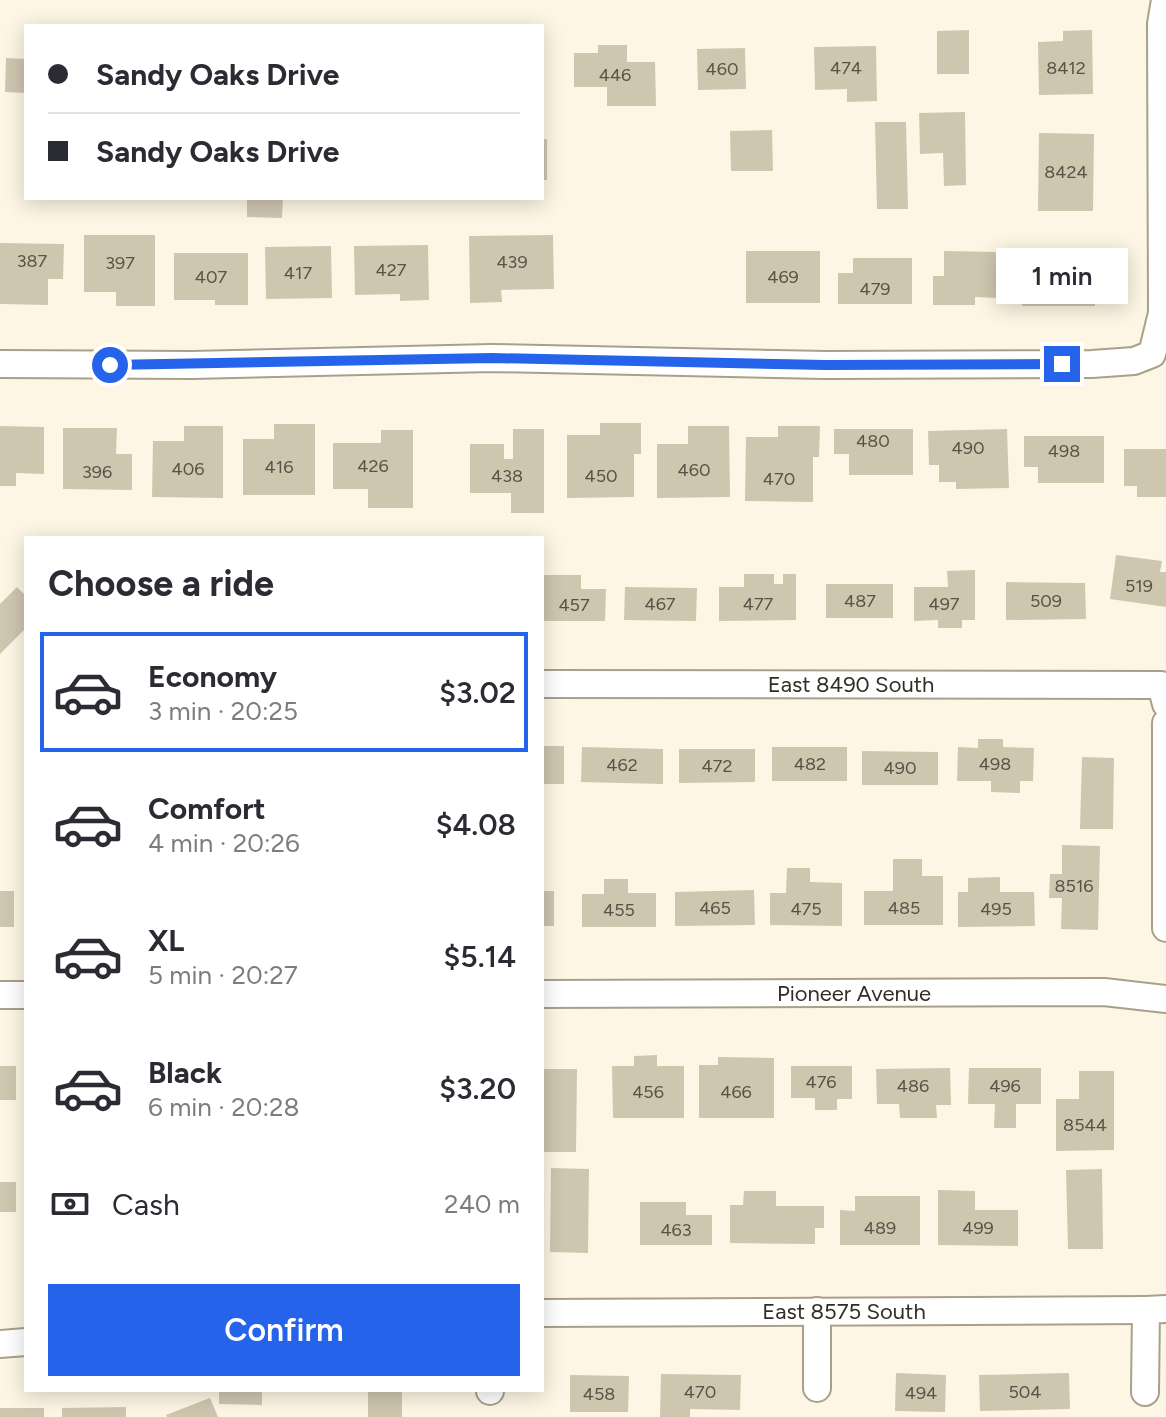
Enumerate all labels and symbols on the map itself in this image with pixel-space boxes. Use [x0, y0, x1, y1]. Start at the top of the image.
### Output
house number: 474 [830, 57, 862, 79]
house number: 8412 [1046, 57, 1086, 79]
house number: 460 [706, 58, 738, 80]
house number: 446 [599, 64, 631, 86]
house number: 8424 [1044, 161, 1088, 183]
callout: 1 min [996, 248, 1128, 304]
house number: 387 [17, 250, 48, 272]
house number: 439 [496, 251, 528, 273]
house number: 397 [105, 252, 135, 274]
house number: 427 [376, 259, 407, 281]
house number: 417 [284, 262, 312, 284]
house number: 407 [195, 266, 228, 288]
house number: 469 [767, 266, 799, 288]
house number: 479 [859, 278, 891, 300]
route end [1044, 346, 1080, 382]
route start [92, 347, 128, 383]
house number: 480 [856, 430, 890, 452]
house number: 490 [952, 437, 984, 459]
house number: 498 [1048, 440, 1080, 462]
house number: 426 [357, 455, 389, 477]
house number: 416 [265, 456, 293, 478]
house number: 406 [172, 458, 204, 480]
house number: 460 [678, 459, 710, 481]
house number: 396 [82, 461, 112, 483]
house number: 438 [491, 465, 523, 487]
house number: 450 [584, 465, 618, 487]
house number: 470 [763, 468, 795, 490]
house number: 519 [1125, 575, 1153, 597]
house number: 487 [844, 590, 876, 612]
house number: 509 [1030, 590, 1062, 612]
house number: 467 [644, 593, 676, 615]
house number: 477 [743, 593, 774, 615]
house number: 497 [928, 593, 960, 615]
house number: 457 [558, 594, 590, 616]
street label: East 8490 South [768, 671, 934, 698]
house number: 482 [794, 753, 826, 775]
house number: 498 [979, 753, 1011, 775]
house number: 462 [606, 754, 638, 776]
house number: 472 [702, 755, 732, 777]
house number: 490 [884, 757, 916, 779]
house number: 8516 [1054, 875, 1094, 897]
house number: 465 [699, 897, 731, 919]
house number: 485 [888, 897, 920, 919]
house number: 475 [790, 898, 822, 920]
house number: 495 [980, 898, 1012, 920]
house number: 455 [603, 899, 635, 921]
street label: Pioneer Avenue [777, 980, 931, 1007]
house number: 476 [805, 1071, 837, 1093]
house number: 486 [897, 1075, 929, 1097]
house number: 496 [989, 1075, 1021, 1097]
house number: 456 [632, 1081, 664, 1103]
house number: 466 [720, 1081, 752, 1103]
house number: 8544 [1063, 1114, 1107, 1136]
house number: 489 [864, 1217, 896, 1239]
house number: 499 [962, 1217, 994, 1239]
house number: 463 [660, 1219, 692, 1241]
street label: East 8575 South [762, 1298, 926, 1325]
house number: 470 [684, 1381, 716, 1403]
house number: 504 [1008, 1381, 1042, 1403]
house number: 494 [905, 1382, 937, 1404]
house number: 458 [583, 1383, 615, 1405]

